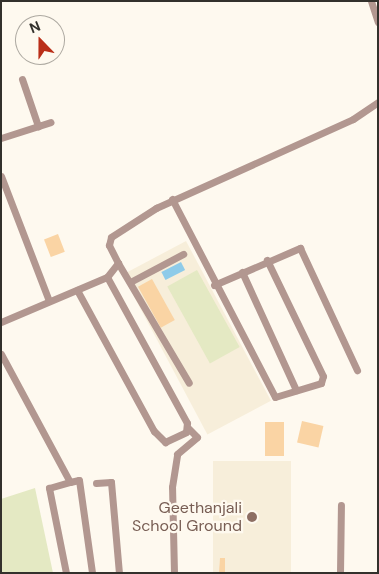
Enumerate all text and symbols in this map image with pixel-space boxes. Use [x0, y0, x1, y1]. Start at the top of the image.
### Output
north arrow [15, 15, 65, 65]
text: N [27, 17, 43, 37]
place label: Geethanjali School Ground [132, 498, 242, 536]
marker: Geethanjali School Ground [246, 511, 258, 523]

